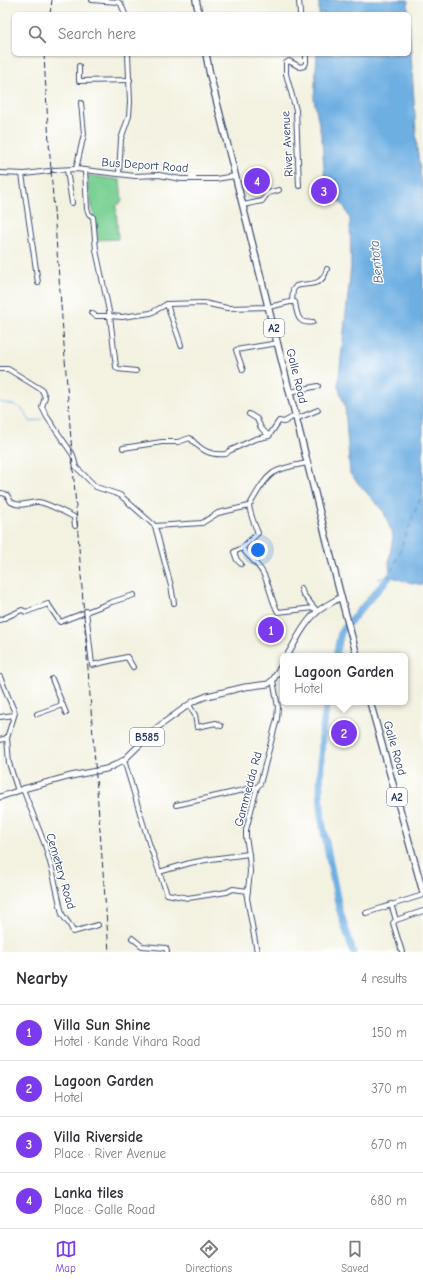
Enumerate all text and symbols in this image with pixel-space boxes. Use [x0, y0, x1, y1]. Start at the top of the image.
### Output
search box [12, 12, 411, 56]
icon: search [26, 23, 48, 45]
text: Search here [58, 25, 136, 43]
street label: River Avenue [278, 111, 296, 177]
street label: Bus Deport Road [101, 155, 189, 175]
pin: 4 [244, 166, 270, 196]
pin: 3 [311, 176, 337, 206]
water label: Bentota [366, 240, 386, 284]
road number: A2 [264, 319, 284, 337]
street label: Galle Road [283, 347, 311, 405]
your location [248, 540, 268, 560]
pin: 1 [258, 615, 284, 645]
popup [280, 653, 408, 705]
text: Lagoon Garden [294, 663, 394, 681]
text: Hotel [294, 681, 323, 696]
pin: 2 [331, 718, 357, 748]
street label: Galle Road [381, 719, 409, 777]
road number: B585 [130, 728, 164, 746]
street label: Gammedda Rd [231, 750, 265, 828]
road number: A2 [387, 788, 407, 806]
street label: Cemetery Road [43, 831, 79, 911]
text: Nearby [16, 969, 67, 988]
text: 4 results [361, 971, 407, 986]
text: Villa Sun Shine [54, 1016, 150, 1034]
text: 1 [26, 1025, 32, 1040]
text: 150 m [372, 1025, 407, 1040]
text: Hotel · Kande Vihara Road [54, 1034, 200, 1049]
text: Lagoon Garden [54, 1072, 154, 1090]
text: 2 [26, 1081, 32, 1096]
text: 370 m [371, 1081, 407, 1096]
text: Hotel [54, 1090, 83, 1105]
text: Villa Riverside [54, 1128, 143, 1146]
text: 3 [26, 1137, 32, 1152]
text: 670 m [371, 1137, 407, 1152]
text: Place · River Avenue [54, 1146, 166, 1161]
text: Lanka tiles [54, 1184, 123, 1202]
text: 4 [26, 1193, 32, 1208]
text: 680 m [370, 1193, 407, 1208]
text: Place · Galle Road [54, 1202, 155, 1217]
tab: Map [55, 1238, 77, 1275]
tab: Directions [186, 1238, 232, 1275]
tab: Saved [341, 1238, 368, 1275]

